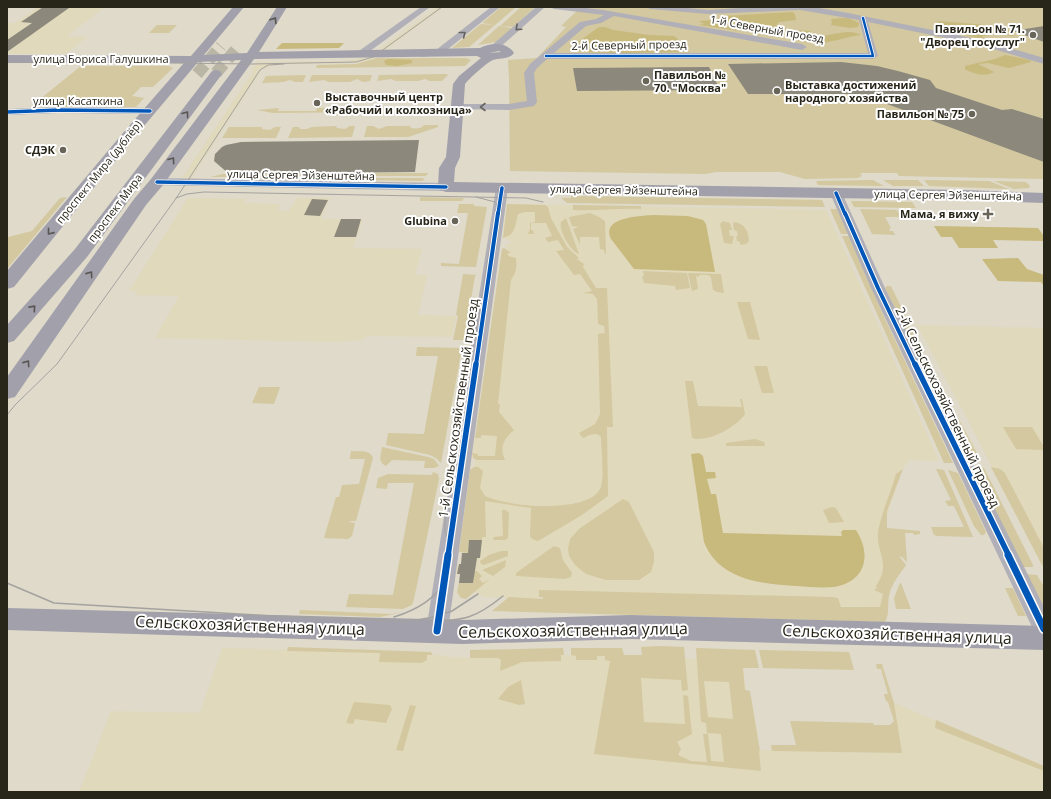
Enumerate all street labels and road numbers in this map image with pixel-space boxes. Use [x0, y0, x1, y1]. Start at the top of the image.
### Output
street label: 1-й Северный проезд [709, 11, 826, 46]
street label: 2-й Северный проезд [571, 36, 687, 53]
street label: улица Бориса Галушкина [33, 51, 169, 66]
street label: улица Касаткина [33, 93, 123, 108]
street label: проспект Мира (дублёр) [53, 118, 145, 226]
street label: улица Сергея Эйзенштейна [227, 166, 375, 183]
street label: проспект Мира [85, 171, 145, 245]
street label: улица Сергея Эйзенштейна [550, 181, 698, 198]
street label: улица Сергея Эйзенштейна [874, 186, 1022, 203]
street label: 1-й Сельскохозяйственный проезд [434, 297, 482, 519]
street label: 2-й Сельскохозяйственный проезд [891, 304, 1005, 511]
street label: Сельскохозяйственная улица [135, 610, 365, 640]
street label: Сельскохозяйственная улица [458, 617, 688, 643]
street label: Сельскохозяйственная улица [782, 619, 1012, 649]

